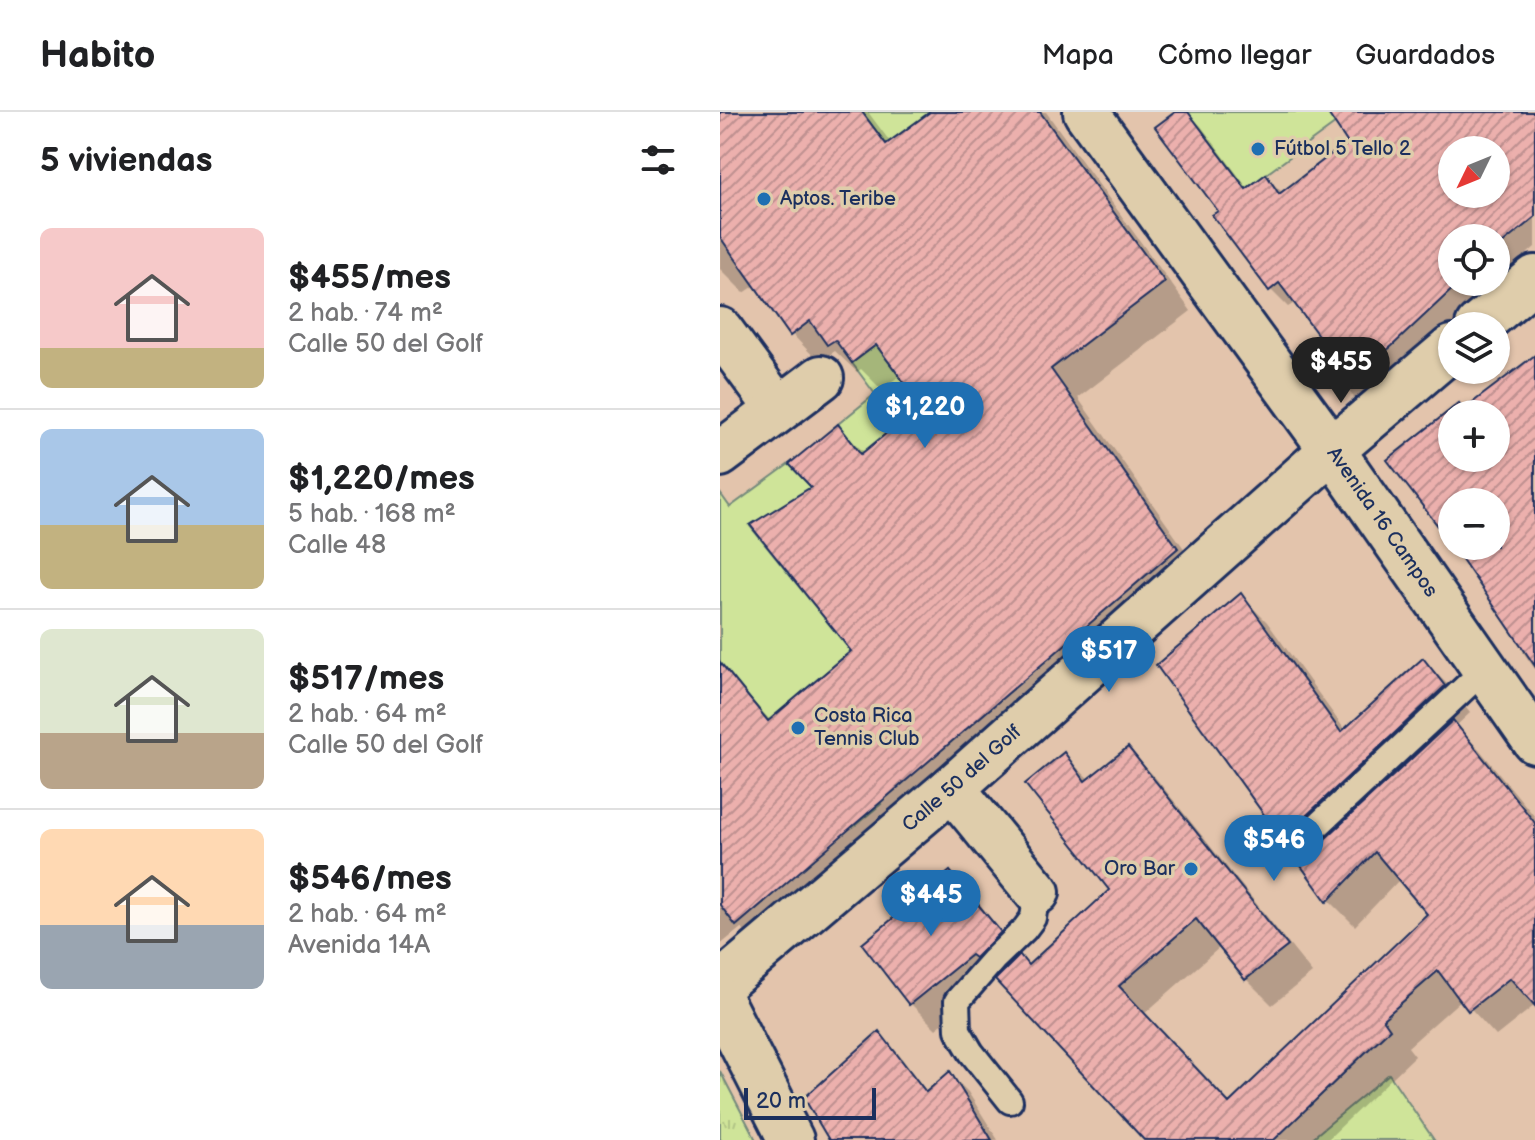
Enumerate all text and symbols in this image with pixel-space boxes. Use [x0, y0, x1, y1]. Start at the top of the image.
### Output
text: Habito [40, 33, 155, 78]
text: Mapa [1042, 39, 1114, 72]
text: Cómo llegar [1158, 39, 1311, 72]
text: Guardados [1355, 39, 1495, 72]
north arrow [1438, 136, 1510, 208]
map controls [1438, 136, 1510, 560]
place label: Fútbol 5 Tello 2 [1274, 137, 1411, 161]
icon: filters [636, 138, 680, 182]
text: 5 viviendas [40, 140, 212, 181]
marker: Fútbol 5 Tello 2 [1249, 140, 1267, 158]
place label: Aptos. Teribe [780, 187, 896, 211]
marker: Aptos. Teribe [755, 190, 773, 208]
button: locate [1438, 224, 1510, 296]
text: $455/mes [288, 257, 451, 298]
icon: home [104, 260, 200, 356]
text: 2 hab. · 74 m² [288, 298, 443, 329]
button: layers [1438, 312, 1510, 384]
text: Calle 50 del Golf [288, 329, 484, 360]
pin: $455 [1294, 337, 1388, 405]
text: $455 [1310, 347, 1372, 378]
pin: $1,220 [860, 382, 990, 450]
text: $1,220 [885, 392, 965, 423]
button: + [1438, 400, 1510, 472]
street label: Avenida 16 Campos [1322, 442, 1443, 602]
text: $1,220/mes [288, 458, 475, 499]
icon: home [104, 461, 200, 557]
button: − [1438, 488, 1510, 560]
text: 5 hab. · 168 m² [288, 499, 456, 530]
text: Calle 48 [288, 530, 386, 561]
pin: $517 [1062, 626, 1156, 694]
text: $517 [1080, 636, 1138, 667]
text: $517/mes [288, 658, 444, 699]
icon: home [104, 661, 200, 757]
text: 2 hab. · 64 m² [288, 699, 447, 730]
place label: Costa Rica Tennis Club [814, 704, 919, 751]
marker: Costa Rica Tennis Club [789, 719, 807, 737]
street label: Calle 50 del Golf [897, 720, 1026, 837]
text: Calle 50 del Golf [288, 730, 484, 761]
pin: $546 [1227, 815, 1321, 883]
text: $546 [1242, 825, 1306, 856]
place label: Oro Bar [1104, 857, 1176, 881]
text: $546/mes [288, 858, 452, 899]
marker: Oro Bar [1182, 860, 1200, 878]
icon: home [104, 861, 200, 957]
pin: $445 [884, 870, 978, 938]
text: $445 [900, 880, 962, 911]
text: 2 hab. · 64 m² [288, 899, 447, 930]
text: Avenida 14A [288, 930, 430, 961]
scale bar [744, 1084, 876, 1120]
text: 20 m [756, 1088, 806, 1115]

